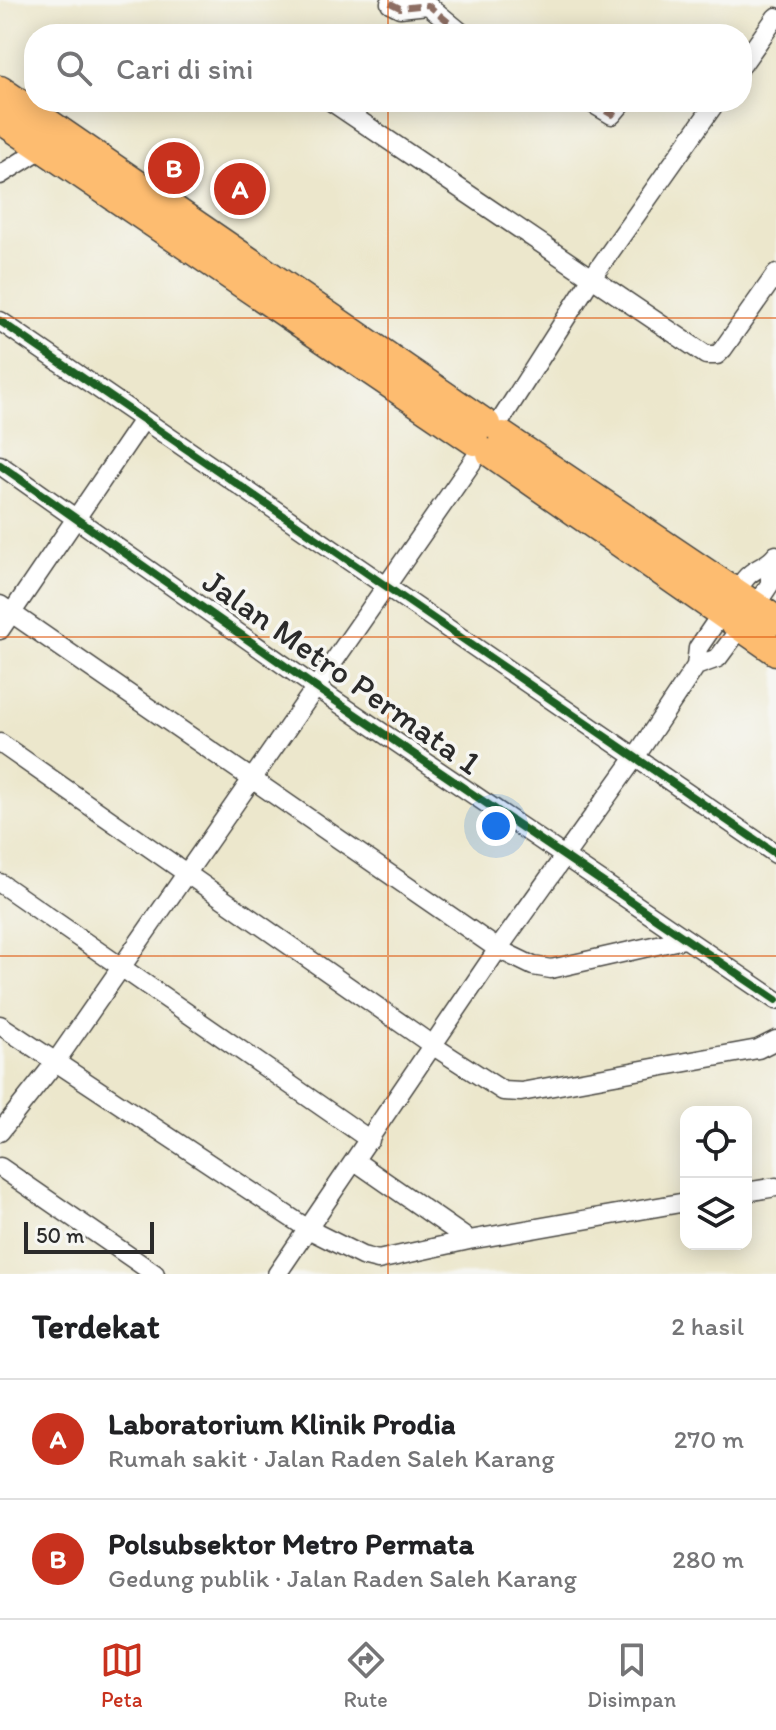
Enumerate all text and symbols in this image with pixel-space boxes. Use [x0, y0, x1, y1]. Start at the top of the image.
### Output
search box [24, 24, 752, 112]
icon: search [52, 46, 96, 90]
text: Cari di sini [116, 50, 254, 87]
pin: B [148, 138, 200, 198]
pin: A [214, 159, 266, 219]
street label: Jalan Metro Permata 1 [195, 561, 489, 783]
your location [476, 806, 516, 846]
map controls [680, 1106, 752, 1250]
button: locate [680, 1106, 752, 1178]
button: layers [680, 1178, 752, 1250]
scale bar [24, 1218, 154, 1254]
text: 50 m [36, 1222, 85, 1249]
text: Terdekat [32, 1306, 160, 1347]
text: 2 hasil [671, 1310, 744, 1342]
text: Laboratorium Klinik Prodia [108, 1405, 456, 1442]
text: A [50, 1423, 66, 1455]
text: 270 m [674, 1423, 744, 1455]
text: Rumah sakit · Jalan Raden Saleh Karang [108, 1442, 555, 1474]
text: Polsubsektor Metro Permata [108, 1525, 474, 1562]
text: B [50, 1543, 66, 1575]
text: 280 m [672, 1543, 744, 1575]
text: Gedung publik · Jalan Raden Saleh Karang [108, 1562, 577, 1594]
tab: Peta [100, 1638, 144, 1713]
tab: Rute [343, 1638, 388, 1713]
tab: Disimpan [587, 1638, 676, 1713]

